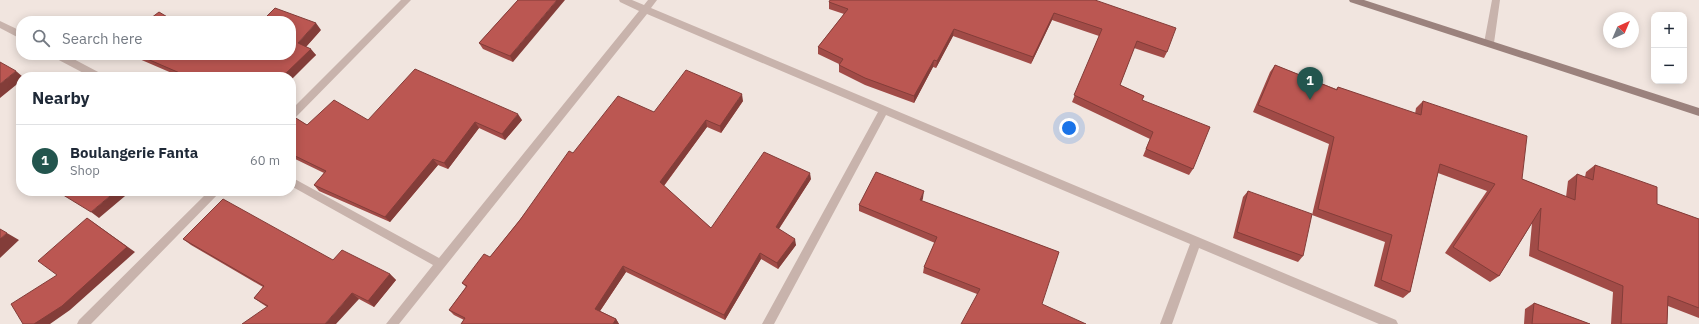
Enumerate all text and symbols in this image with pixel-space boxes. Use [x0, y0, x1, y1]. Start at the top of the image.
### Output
north arrow [1603, 12, 1639, 48]
map controls [1651, 12, 1687, 84]
button: + [1651, 12, 1687, 48]
search box [16, 16, 296, 60]
icon: search [30, 27, 52, 49]
text: Search here [62, 29, 142, 48]
button: − [1651, 48, 1687, 84]
pin: 1 [1297, 67, 1323, 100]
text: Nearby [32, 87, 90, 109]
your location [1059, 118, 1079, 138]
text: Boulangerie Fanta [70, 143, 198, 162]
text: 1 [41, 152, 49, 169]
text: 60 m [250, 152, 280, 169]
text: Shop [70, 162, 100, 179]

